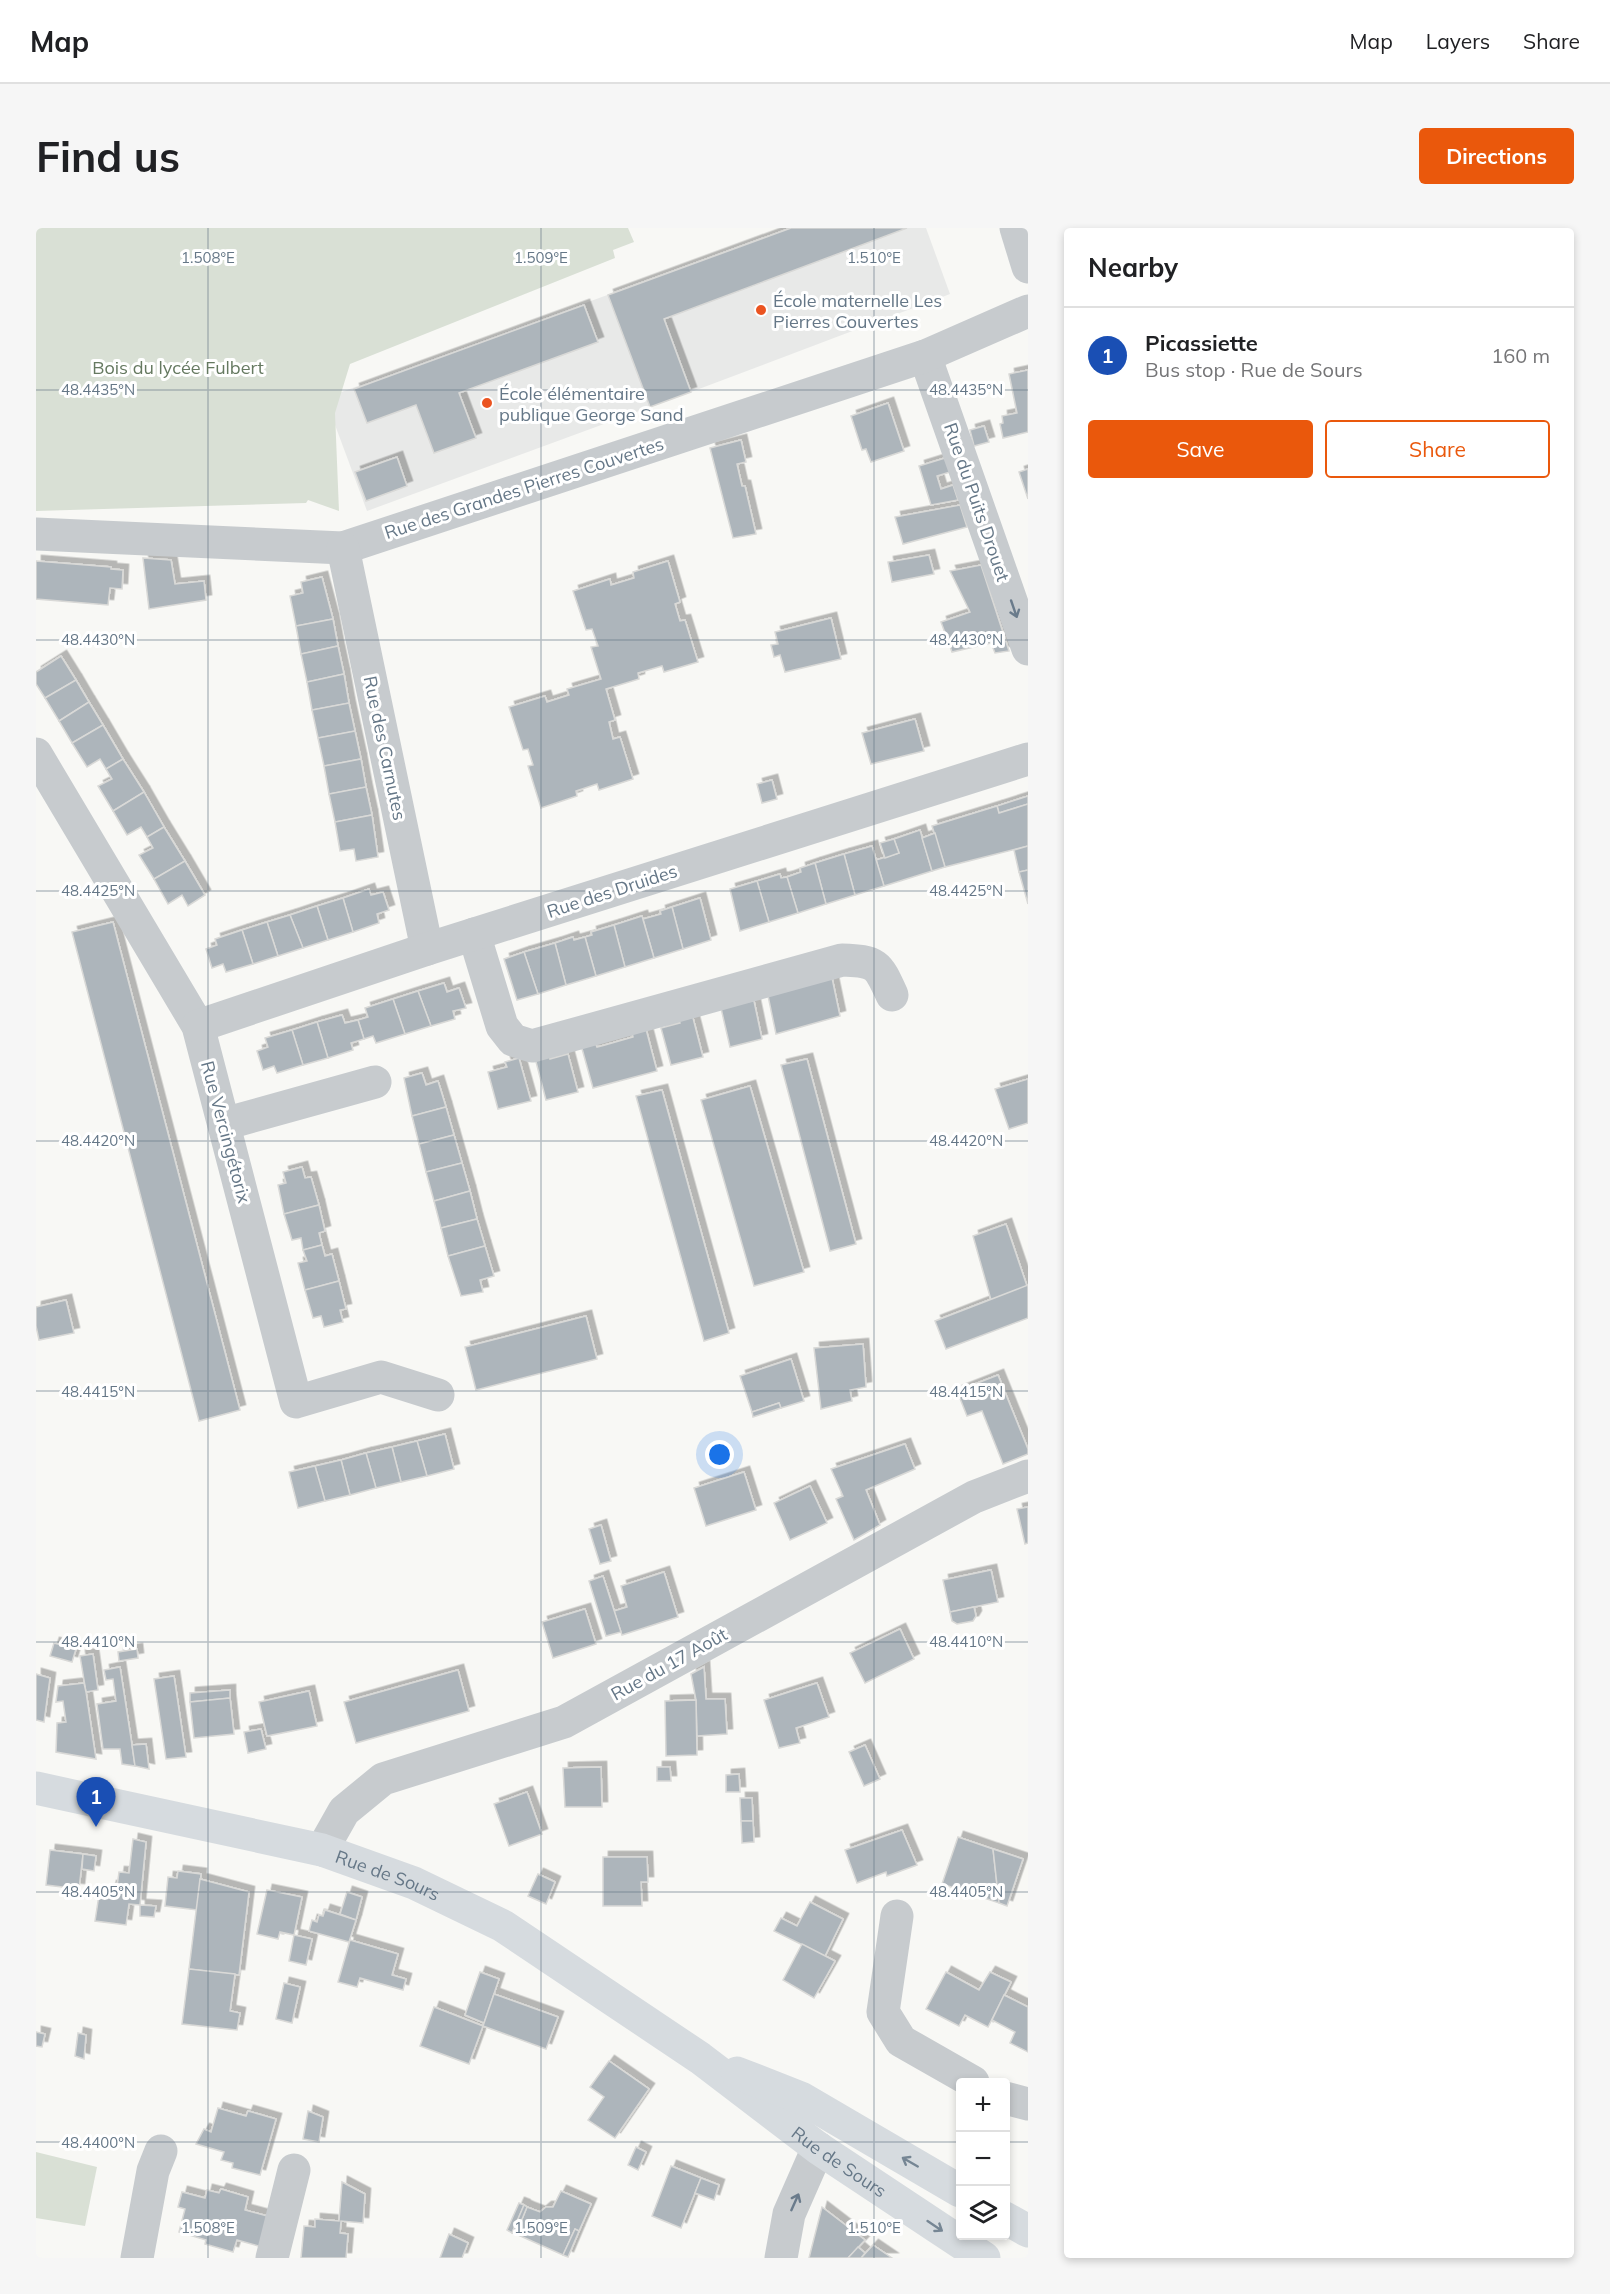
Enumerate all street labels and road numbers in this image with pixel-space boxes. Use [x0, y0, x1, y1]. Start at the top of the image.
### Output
street label: Rue du Puits Drouet [939, 420, 1015, 584]
street label: Rue des Grandes Pierres Couvertes [381, 432, 667, 544]
street label: Rue des Carnutes [358, 674, 412, 822]
street label: Rue des Druides [544, 859, 680, 923]
street label: Rue Vercingétorix [196, 1058, 256, 1206]
street label: Rue du 17 Août [607, 1623, 731, 1705]
street label: Rue de Sours [333, 1844, 444, 1905]
street label: Rue de Sours [787, 2121, 891, 2202]

